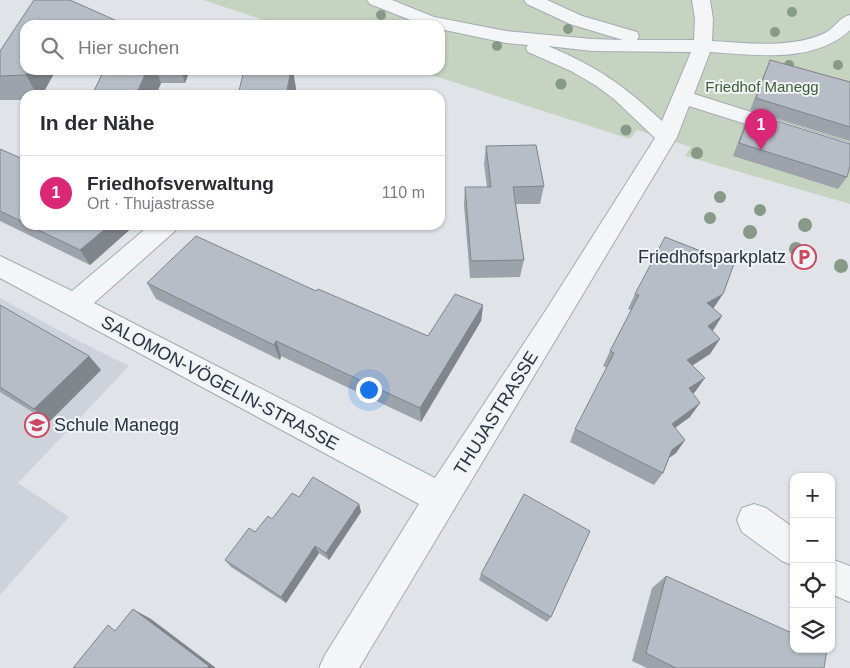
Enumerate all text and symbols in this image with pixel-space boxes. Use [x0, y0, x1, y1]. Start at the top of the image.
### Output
search box [20, 20, 445, 75]
icon: search [38, 34, 66, 62]
text: Hier suchen [78, 37, 179, 58]
park label: Friedhof Manegg [705, 78, 819, 95]
pin: 1 [745, 109, 777, 150]
text: In der Nähe [40, 111, 154, 134]
text: Friedhofsverwaltung [87, 173, 274, 194]
text: 1 [52, 184, 60, 201]
text: 110 m [382, 184, 425, 201]
text: Ort · Thujastrasse [87, 195, 215, 212]
parking icon: Friedhofsparkplatz [791, 244, 817, 270]
place label: Friedhofsparkplatz [638, 247, 786, 267]
street label: SALOMON-VÖGELIN-STRASSE [98, 312, 342, 454]
street label: THUJASTRASSE [450, 347, 542, 479]
your location [356, 377, 382, 403]
school or university icon: Schule Manegg [24, 412, 50, 438]
place label: Schule Manegg [54, 415, 179, 435]
map controls [790, 473, 835, 653]
button: + [790, 473, 835, 518]
button: − [790, 518, 835, 563]
button: locate [790, 563, 835, 608]
button: layers [790, 608, 835, 653]

